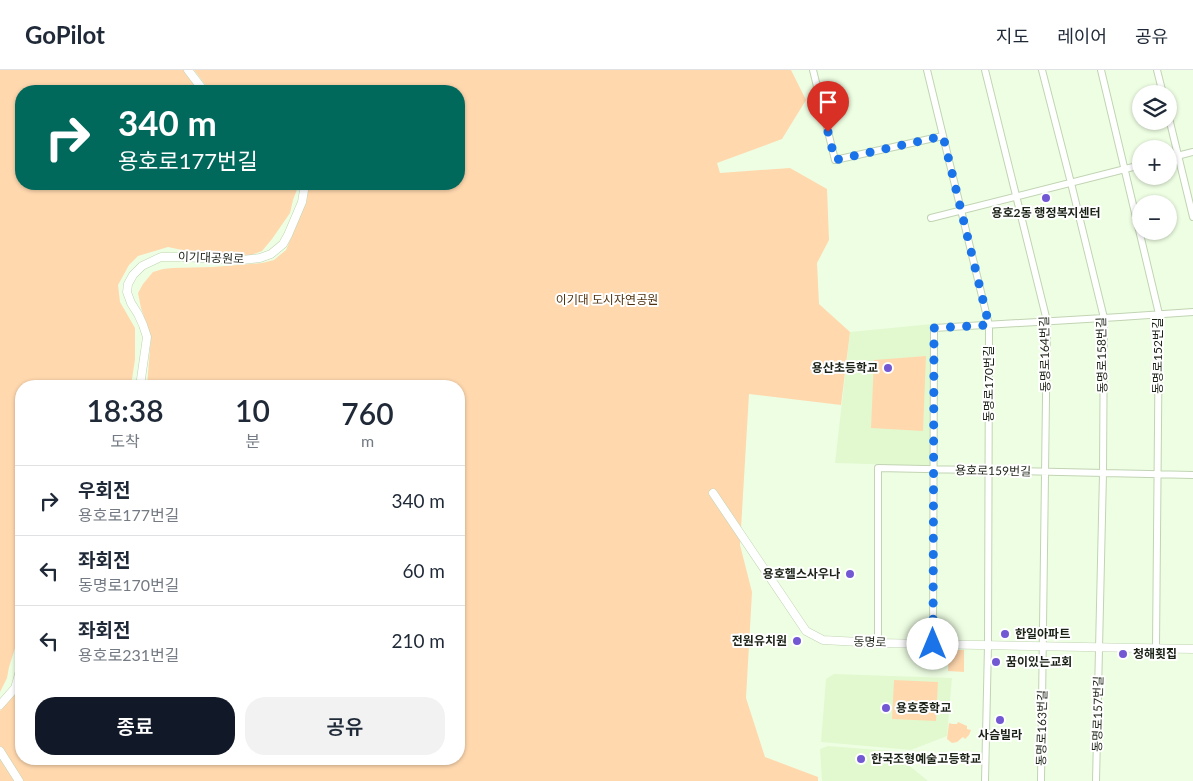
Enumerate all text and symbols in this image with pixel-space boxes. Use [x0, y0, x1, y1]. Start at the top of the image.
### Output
text: GoPilot [25, 20, 105, 49]
text: 지도 [996, 25, 1029, 47]
text: 레이어 [1057, 25, 1107, 47]
text: 공유 [1135, 25, 1168, 47]
pin [807, 81, 849, 132]
map controls [1132, 85, 1177, 240]
button: layers [1132, 85, 1177, 130]
icon: arrive [814, 88, 842, 116]
text: 340 m [118, 101, 217, 143]
icon: right [35, 105, 100, 170]
button: + [1132, 140, 1177, 185]
text: 용호로177번길 [118, 147, 257, 174]
marker: 용호2동 행정복지센터 [1040, 192, 1052, 204]
button: − [1132, 195, 1177, 240]
place label: 용호2동 행정복지센터 [991, 205, 1101, 220]
street label: 이기대공원로 [178, 249, 244, 266]
park label: 이기대 도시자연공원 [556, 292, 658, 307]
street label: 동명로164번길 [1036, 316, 1053, 392]
street label: 동명로158번길 [1093, 317, 1110, 393]
street label: 동명로152번길 [1150, 318, 1165, 394]
street label: 동명로170번길 [981, 346, 996, 422]
place label: 용산초등학교 [812, 360, 878, 375]
marker: 용산초등학교 [882, 362, 894, 374]
text: 18:38 [86, 392, 164, 428]
text: 10 [235, 392, 270, 428]
text: 760 [341, 395, 394, 431]
text: 도착 [110, 431, 140, 450]
text: 분 [245, 431, 260, 450]
text: m [361, 431, 374, 450]
street label: 용호로159번길 [955, 462, 1031, 479]
text: 우회전 [78, 478, 130, 501]
icon: right [35, 487, 63, 515]
text: 340 m [391, 489, 445, 512]
text: 용호로177번길 [78, 505, 179, 524]
text: 좌회전 [78, 548, 130, 571]
icon: left [35, 557, 63, 585]
text: 60 m [402, 559, 445, 582]
place label: 용호헬스사우나 [763, 566, 840, 581]
marker: 용호헬스사우나 [844, 568, 856, 580]
text: 동명로170번길 [78, 575, 179, 594]
position arrow [906, 617, 958, 669]
text: 좌회전 [78, 618, 130, 641]
place label: 한일아파트 [1015, 626, 1070, 641]
icon: left [35, 627, 63, 655]
marker: 한일아파트 [999, 628, 1011, 640]
text: 210 m [391, 629, 445, 652]
place label: 전원유치원 [732, 633, 787, 648]
street label: 동명로 [853, 633, 887, 650]
marker: 전원유치원 [791, 635, 803, 647]
text: 용호로231번길 [78, 645, 179, 664]
place label: 청해횟집 [1133, 646, 1177, 661]
marker: 청해횟집 [1117, 648, 1129, 660]
place label: 꿈이있는교회 [1006, 654, 1072, 669]
marker: 꿈이있는교회 [990, 656, 1002, 668]
street label: 동명로157번길 [1089, 676, 1106, 752]
street label: 동명로163번길 [1033, 690, 1050, 766]
button: 종료 [35, 697, 235, 755]
button: 공유 [245, 697, 445, 755]
place label: 용호중학교 [896, 700, 951, 715]
marker: 용호중학교 [880, 702, 892, 714]
marker: 사슴빌라 [994, 714, 1006, 726]
place label: 사슴빌라 [978, 727, 1022, 742]
place label: 한국조형예술고등학교 [871, 751, 981, 766]
marker: 한국조형예술고등학교 [855, 753, 867, 765]

